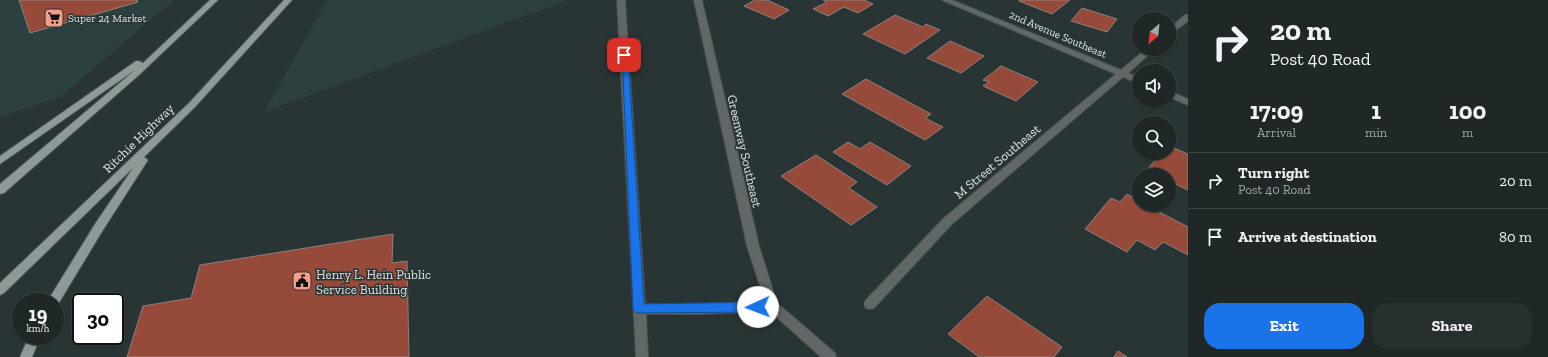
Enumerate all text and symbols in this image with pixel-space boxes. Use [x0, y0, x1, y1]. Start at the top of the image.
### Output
supermarket icon: Super 24 Market [43, 7, 65, 29]
street label: 2nd Avenue Southeast [1007, 8, 1109, 61]
place label: Super 24 Market [68, 12, 147, 25]
north arrow [1132, 12, 1176, 56]
map controls [1132, 12, 1176, 212]
text: 20 m [1270, 14, 1331, 47]
icon: right [1204, 16, 1256, 68]
pin [607, 38, 641, 72]
icon: arrive [613, 44, 635, 66]
text: Post 40 Road [1270, 48, 1371, 70]
button: sound [1132, 64, 1176, 108]
street label: Greenway Southeast [724, 93, 765, 209]
text: 17:09 [1250, 96, 1303, 125]
text: 1 [1371, 96, 1381, 125]
text: 100 [1449, 96, 1486, 125]
street label: Ritchie Highway [100, 101, 177, 176]
button: search [1132, 116, 1176, 160]
street label: M Street Southeast [951, 121, 1043, 202]
text: Arrival [1257, 125, 1296, 140]
text: min [1365, 125, 1387, 140]
text: m [1462, 125, 1473, 140]
text: Turn right [1238, 164, 1309, 182]
button: layers [1132, 168, 1176, 212]
icon: right [1204, 170, 1226, 192]
text: 20 m [1499, 172, 1532, 190]
text: Post 40 Road [1238, 182, 1311, 197]
icon: arrive [1204, 226, 1226, 248]
text: Arrive at destination [1238, 228, 1377, 246]
text: 80 m [1499, 228, 1532, 246]
place label: Henry L. Hein Public Service Building [316, 267, 431, 297]
public building icon: Henry L. Hein Public Service Building [291, 270, 313, 292]
position arrow [737, 286, 779, 328]
speed limit sign: 30 [72, 293, 124, 345]
text: 19 [29, 302, 47, 326]
button: Exit [1204, 303, 1364, 349]
button: Share [1372, 303, 1532, 349]
text: km/h [27, 323, 49, 335]

